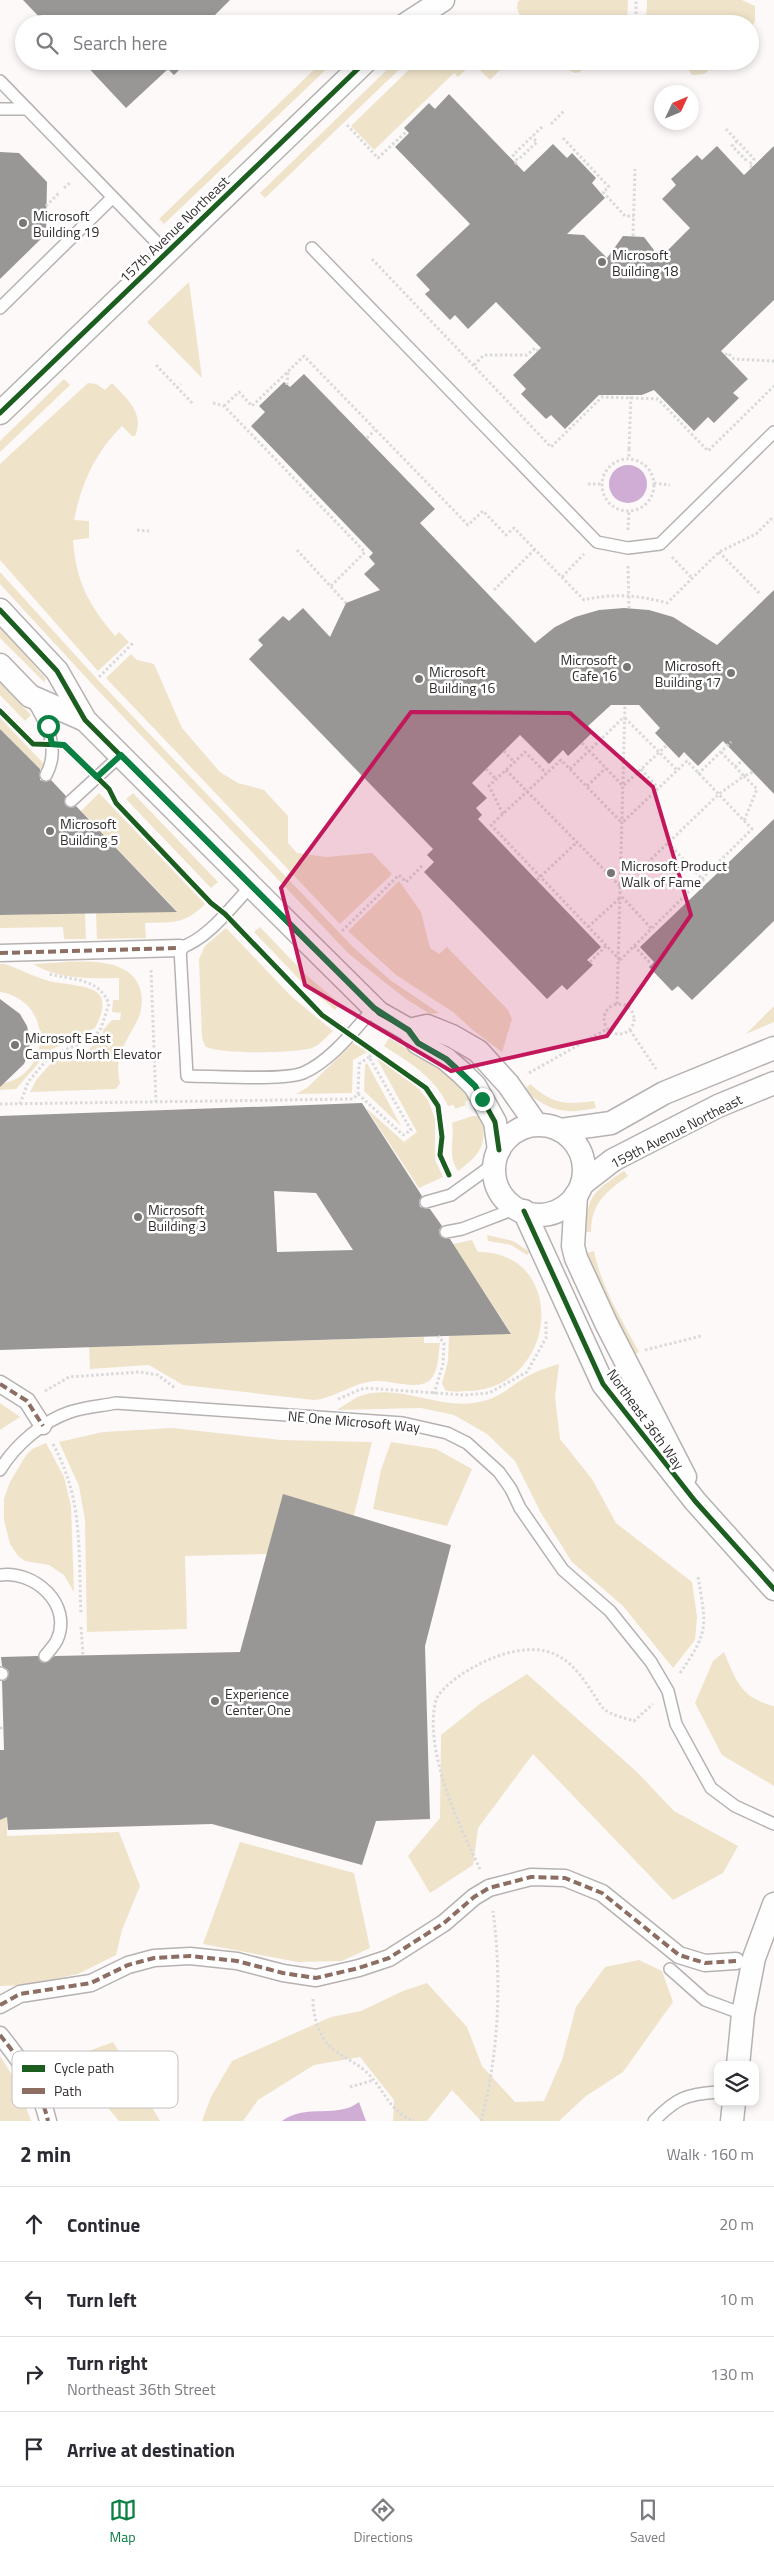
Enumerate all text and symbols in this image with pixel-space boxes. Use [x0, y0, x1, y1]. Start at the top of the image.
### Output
search box [15, 15, 759, 70]
text: Search here [73, 28, 167, 57]
icon: search [33, 29, 61, 57]
north arrow [654, 85, 699, 130]
street label: 157th Avenue Northeast [114, 171, 234, 287]
place label: Microsoft Building 19 [33, 205, 99, 242]
marker: Microsoft Building 19 [17, 217, 29, 229]
place label: Microsoft Building 18 [612, 244, 678, 281]
marker: Microsoft Building 18 [596, 256, 608, 268]
place label: Microsoft Cafe 16 [561, 649, 617, 686]
place label: Microsoft Building 17 [655, 655, 721, 692]
place label: Microsoft Building 16 [429, 661, 495, 698]
marker: Microsoft Cafe 16 [621, 661, 633, 673]
marker: Microsoft Building 17 [725, 667, 737, 679]
marker: Microsoft Building 16 [413, 673, 425, 685]
route start [37, 715, 60, 738]
place label: Microsoft Building 5 [60, 813, 119, 850]
marker: Microsoft Building 5 [44, 825, 56, 837]
place label: Microsoft Product Walk of Fame [621, 855, 727, 892]
marker: Microsoft Product Walk of Fame [605, 867, 617, 879]
place label: Microsoft East Campus North Elevator [25, 1027, 162, 1064]
marker: Microsoft East Campus North Elevator [9, 1039, 21, 1051]
route end [471, 1088, 494, 1111]
street label: 159th Avenue Northeast [606, 1089, 746, 1173]
place label: Microsoft Building 3 [148, 1199, 206, 1236]
marker: Microsoft Building 3 [132, 1211, 144, 1223]
street label: Northeast 36th Way [602, 1364, 690, 1474]
street label: NE One Microsoft Way [287, 1405, 421, 1437]
place label: Experience Center One [225, 1683, 291, 1720]
marker: Experience Center One [209, 1695, 221, 1707]
legend [12, 2051, 178, 2108]
text: Cycle path [54, 2057, 114, 2078]
map controls [714, 2061, 759, 2106]
button: layers [714, 2061, 759, 2106]
text: Path [54, 2080, 82, 2101]
text: 2 min [20, 2138, 71, 2170]
text: Walk · 160 m [666, 2142, 754, 2166]
icon: ahead [20, 2210, 48, 2238]
text: Continue [67, 2210, 140, 2239]
text: 20 m [719, 2212, 754, 2236]
icon: left [20, 2285, 48, 2313]
text: Turn left [67, 2285, 137, 2314]
text: 10 m [719, 2287, 754, 2311]
text: Turn right [67, 2348, 148, 2377]
icon: right [20, 2360, 48, 2388]
text: 130 m [710, 2362, 754, 2386]
text: Northeast 36th Street [67, 2377, 216, 2401]
icon: arrive [20, 2435, 48, 2463]
text: Arrive at destination [67, 2435, 235, 2464]
tab: Map [109, 2496, 137, 2547]
tab: Directions [354, 2496, 413, 2547]
tab: Saved [630, 2496, 666, 2547]

